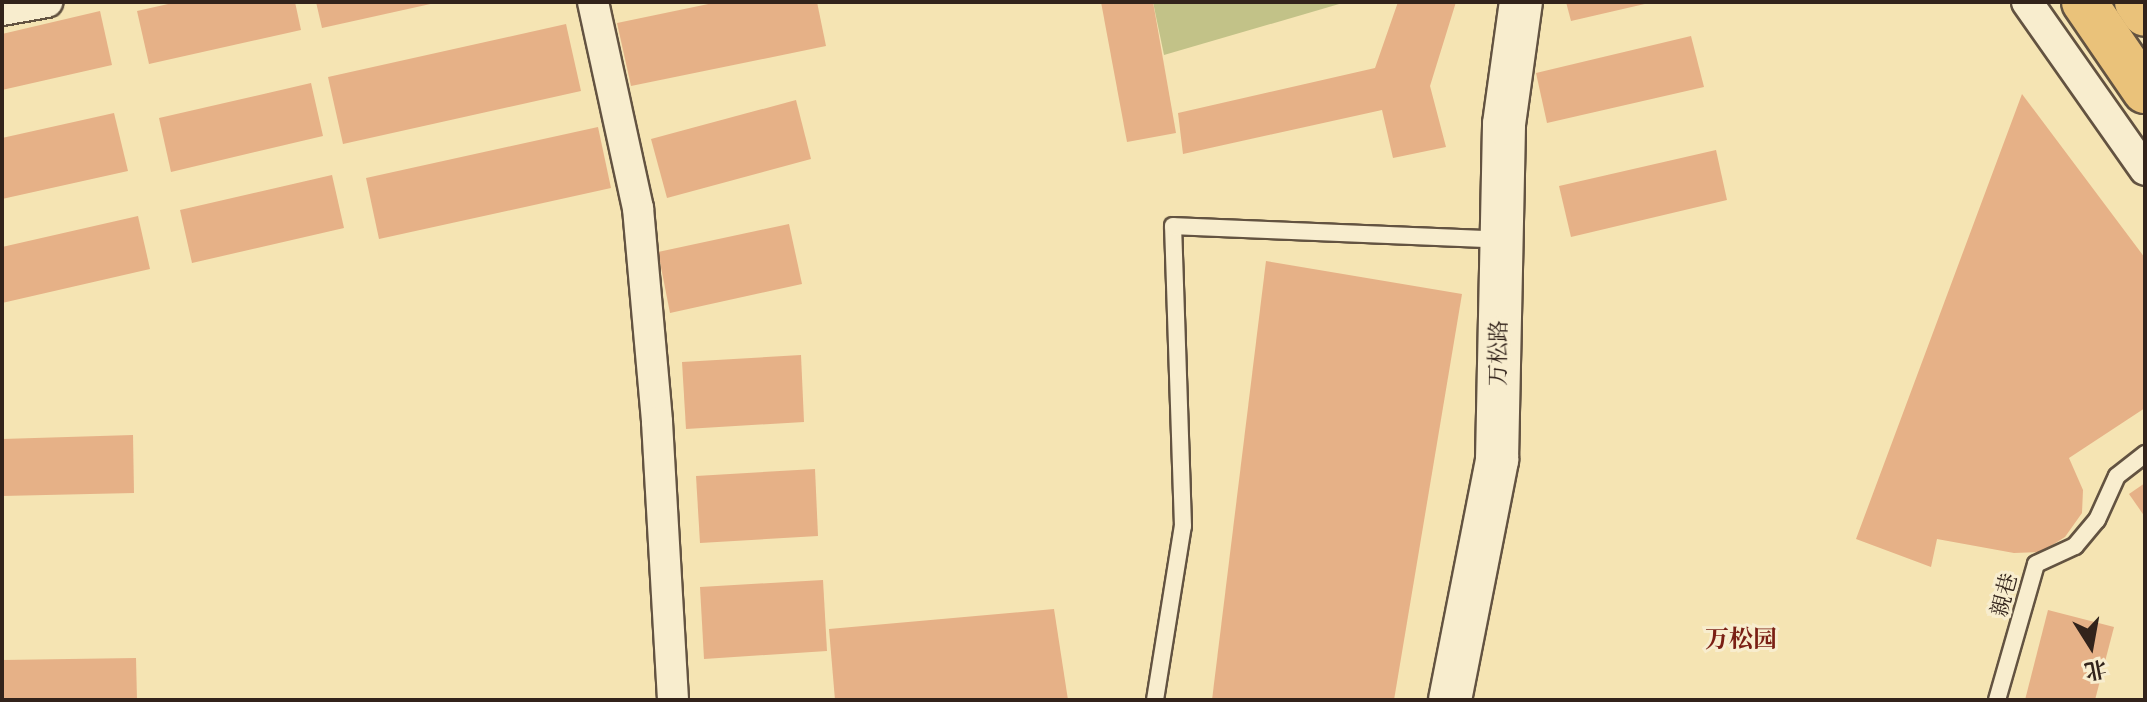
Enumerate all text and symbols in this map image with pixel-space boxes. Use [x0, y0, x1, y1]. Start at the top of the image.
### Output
street label: 万松路 [1485, 320, 1513, 386]
street label: 親巷 [1987, 570, 2023, 620]
north arrow [2051, 606, 2131, 686]
district label: 万松园 [1705, 626, 1777, 654]
text: 北 [2082, 655, 2109, 684]

